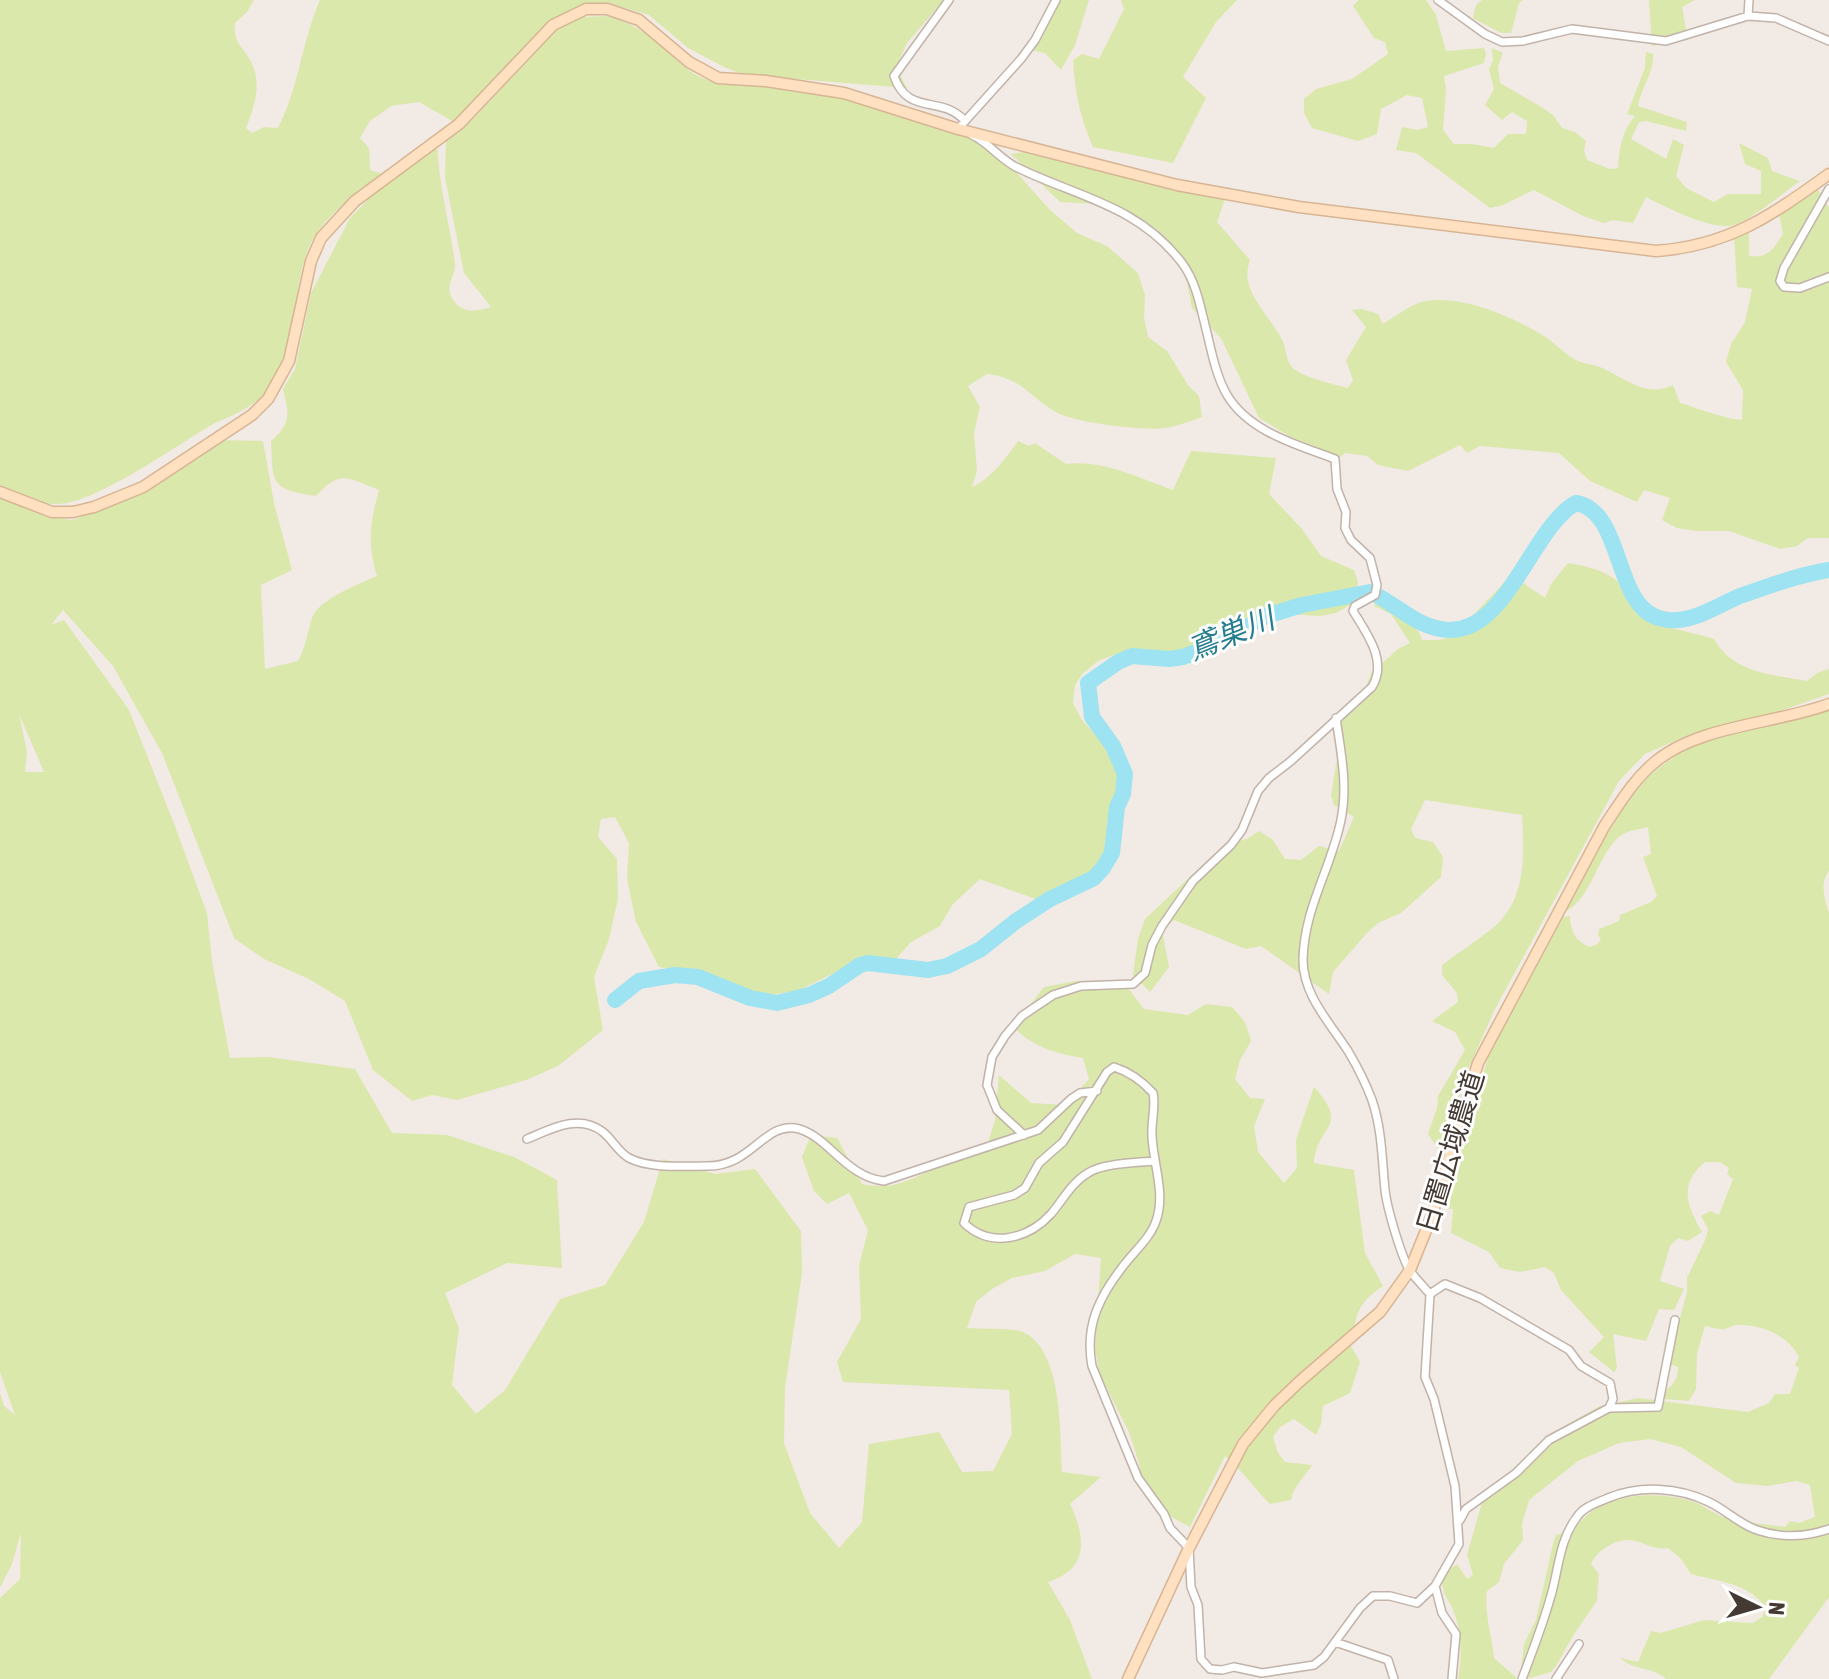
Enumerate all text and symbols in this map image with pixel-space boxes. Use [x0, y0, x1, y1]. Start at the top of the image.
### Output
water label: 鳶巣川 [1183, 599, 1281, 666]
street label: 日置広域農道 [1410, 1067, 1490, 1237]
north arrow [1717, 1567, 1797, 1647]
text: N [1763, 1601, 1790, 1616]

